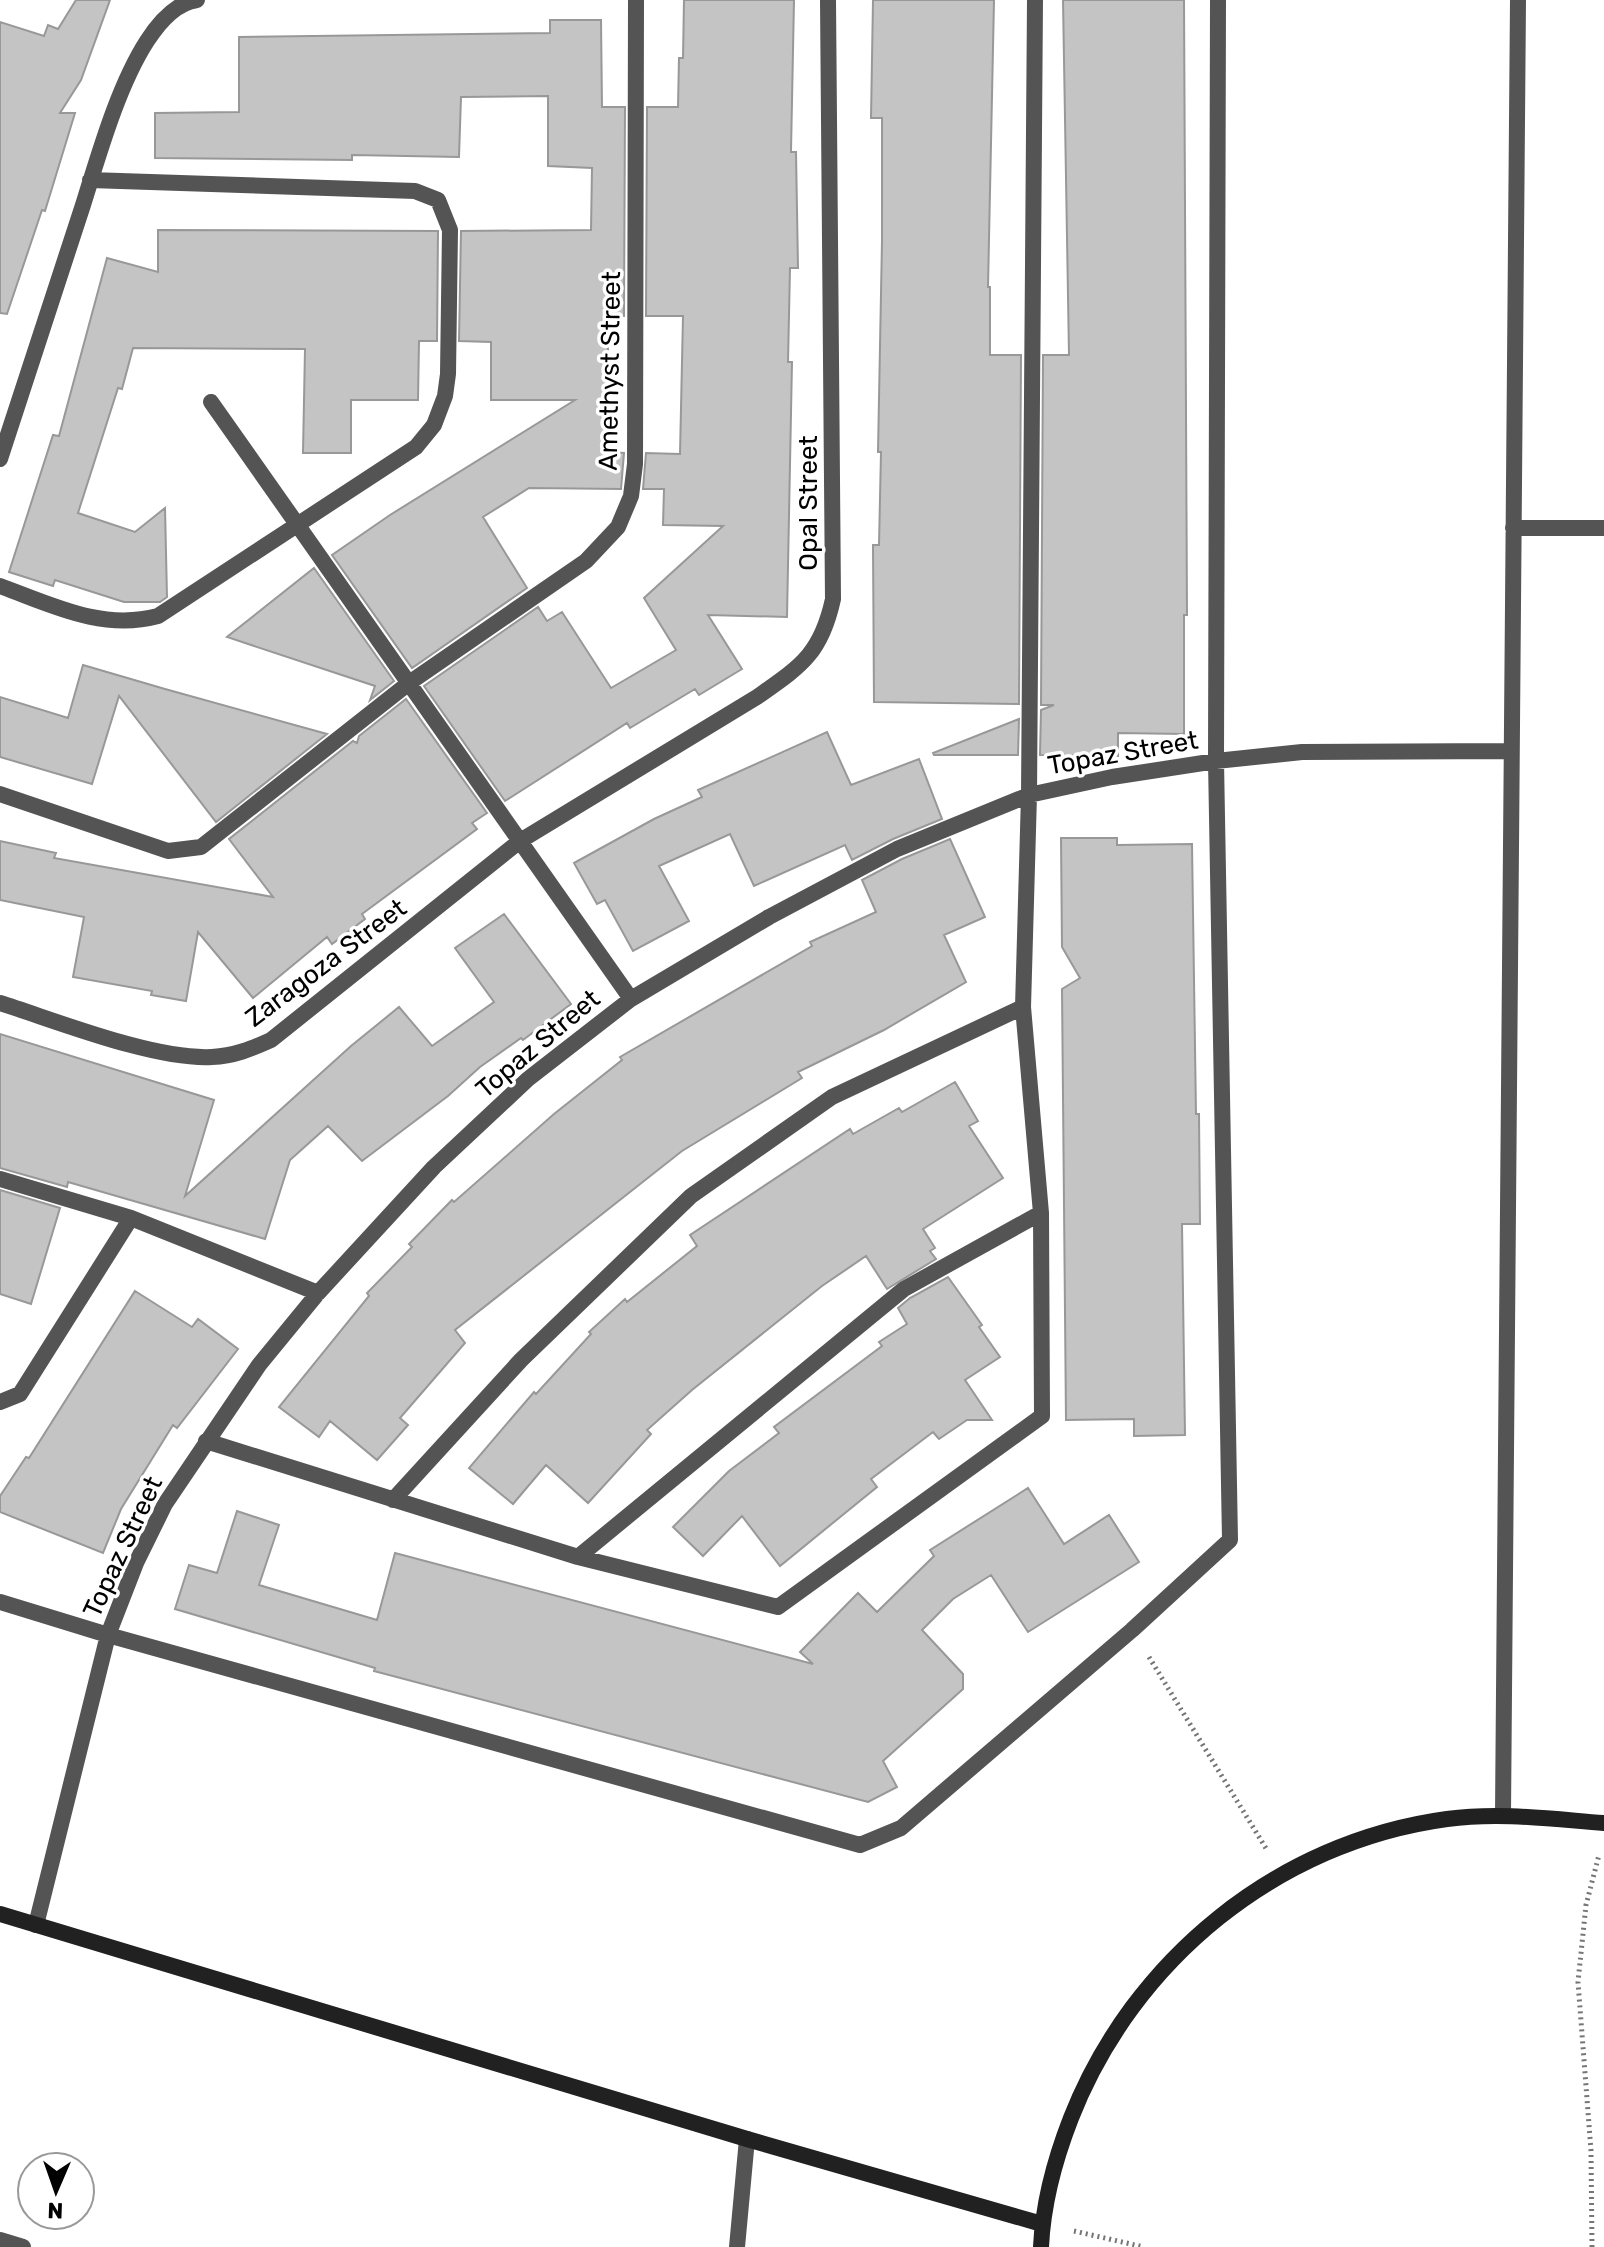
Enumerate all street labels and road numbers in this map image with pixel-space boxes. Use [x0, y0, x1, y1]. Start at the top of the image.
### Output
street label: Amethyst Street [593, 271, 627, 471]
street label: Opal Street [793, 435, 824, 571]
street label: Topaz Street [1045, 725, 1201, 781]
street label: Zaragoza Street [239, 892, 413, 1034]
street label: Topaz Street [470, 983, 606, 1105]
street label: Topaz Street [77, 1472, 169, 1622]

